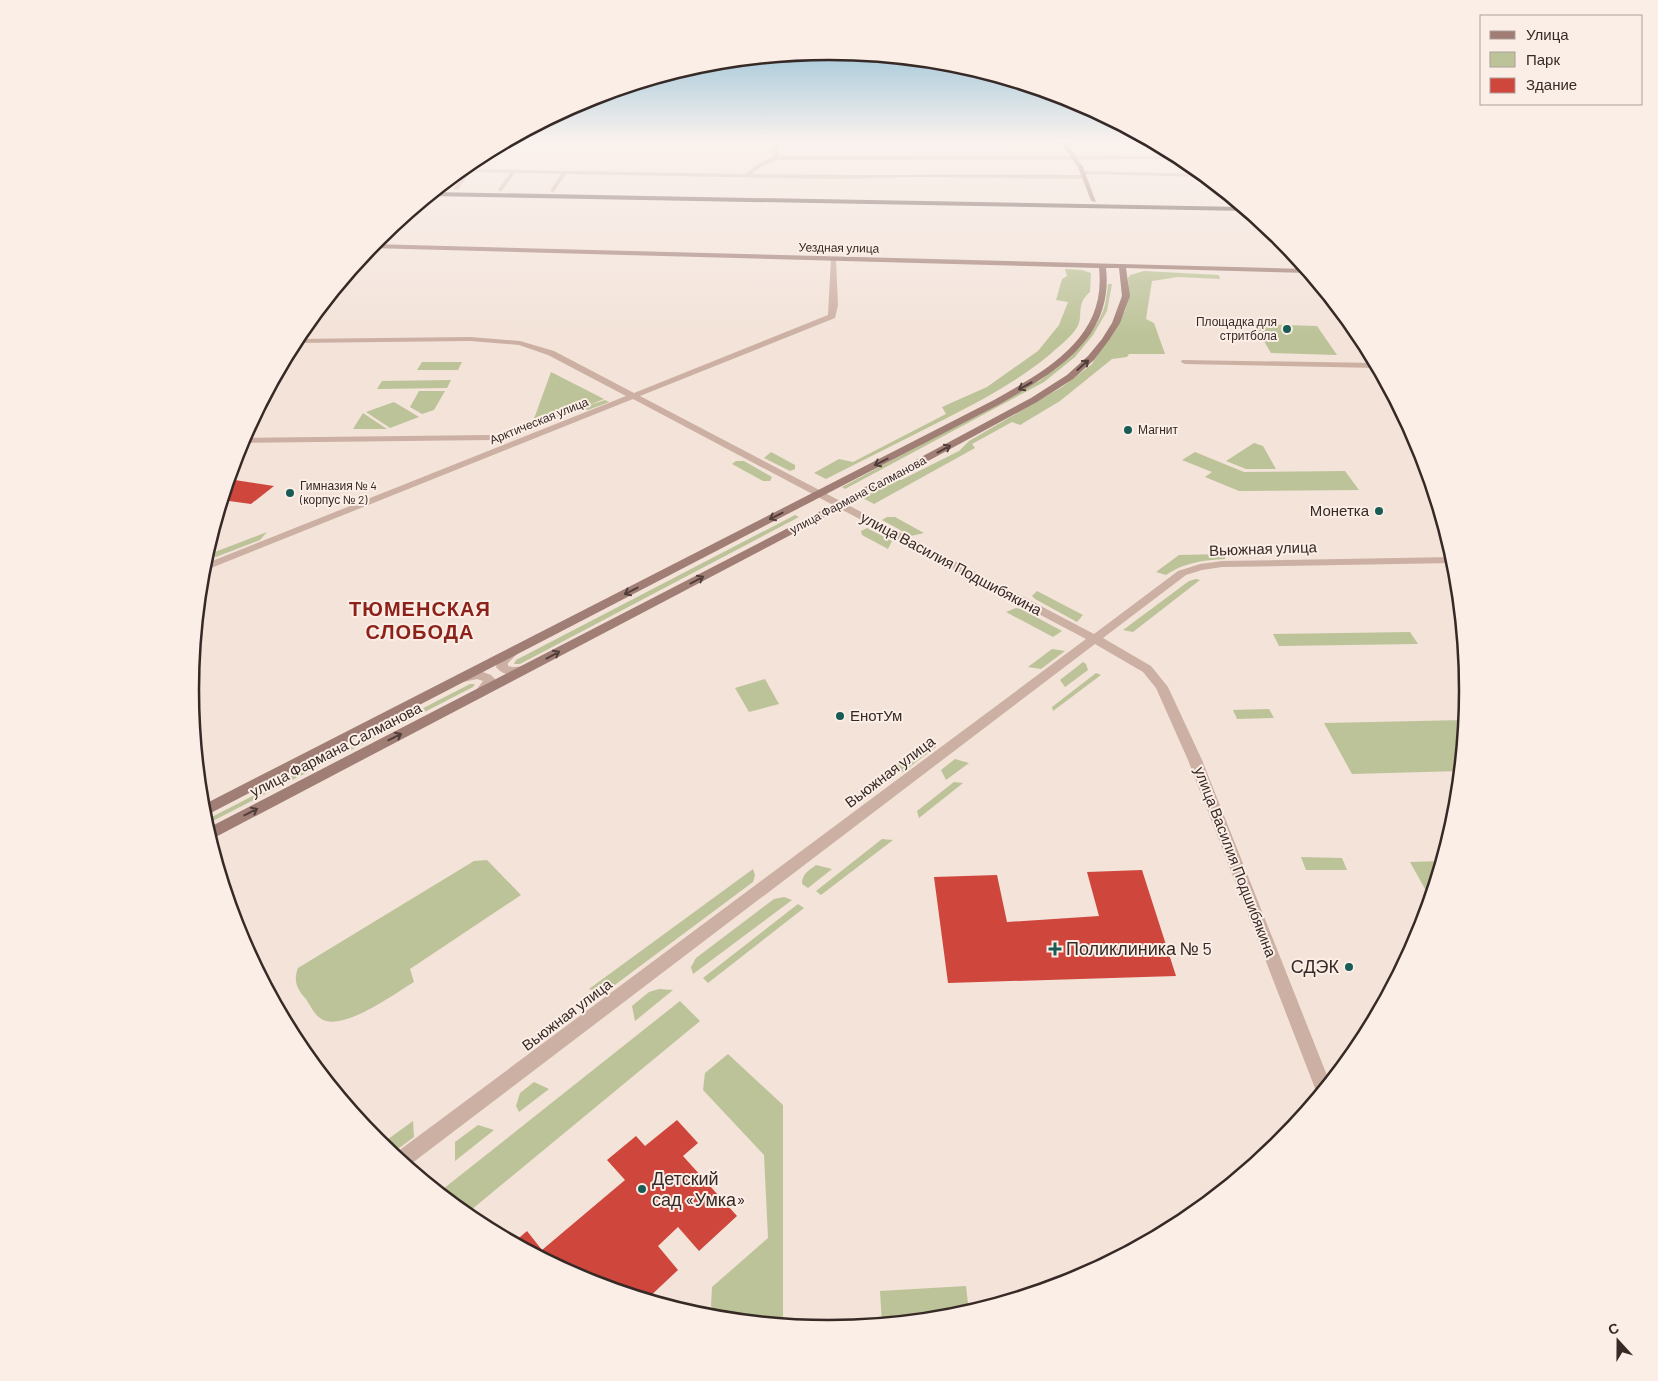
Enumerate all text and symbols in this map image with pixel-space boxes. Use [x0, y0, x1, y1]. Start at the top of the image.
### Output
legend [1480, 15, 1643, 105]
text: Улица [1526, 25, 1569, 43]
text: Парк [1526, 50, 1560, 68]
text: Здание [1526, 75, 1577, 93]
street label: Уездная улица [799, 239, 880, 256]
place label: Площадка для стритбола [1196, 314, 1277, 343]
marker: Площадка для стритбола [1281, 323, 1293, 335]
one-way arrow [1076, 359, 1089, 371]
one-way arrow [1018, 382, 1032, 392]
street label: Арктическая улица [487, 394, 591, 447]
place label: Магнит [1138, 422, 1179, 436]
marker: Магнит [1122, 424, 1134, 436]
one-way arrow [937, 444, 952, 454]
street label: улица Фармана Салманова [787, 452, 929, 537]
one-way arrow [874, 458, 889, 467]
place label: Гимназия № 4 (корпус № 2) [299, 478, 377, 507]
marker: Гимназия № 4 (корпус № 2) [284, 487, 296, 499]
place label: Монетка [1310, 501, 1370, 519]
marker: Монетка [1373, 505, 1385, 517]
street label: улица Василия Подшибякина [858, 508, 1046, 619]
one-way arrow [768, 511, 783, 521]
street label: Вьюжная улица [1209, 537, 1318, 559]
one-way arrow [689, 575, 704, 585]
one-way arrow [624, 586, 639, 596]
district label: ТЮМЕНСКАЯ СЛОБОДА [349, 596, 491, 643]
one-way arrow [545, 650, 560, 659]
street label: улица Фармана Салманова [247, 698, 425, 800]
place label: ЕнотУм [850, 706, 902, 724]
marker: ЕнотУм [834, 710, 846, 722]
street label: Вьюжная улица [841, 731, 938, 811]
one-way arrow [388, 732, 403, 742]
street label: улица Василия Подшибякина [1191, 764, 1281, 960]
one-way arrow [244, 807, 259, 817]
place label: Поликлиника № 5 [1066, 937, 1212, 959]
marker: Поликлиника № 5 [1048, 942, 1062, 956]
place label: СДЭК [1291, 955, 1340, 977]
marker: СДЭК [1343, 961, 1355, 973]
street label: Вьюжная улица [518, 974, 615, 1054]
place label: Детский сад «Умка» [652, 1167, 746, 1210]
marker: Детский сад «Умка» [636, 1183, 648, 1195]
north arrow [1593, 1316, 1643, 1366]
text: С [1605, 1319, 1621, 1338]

